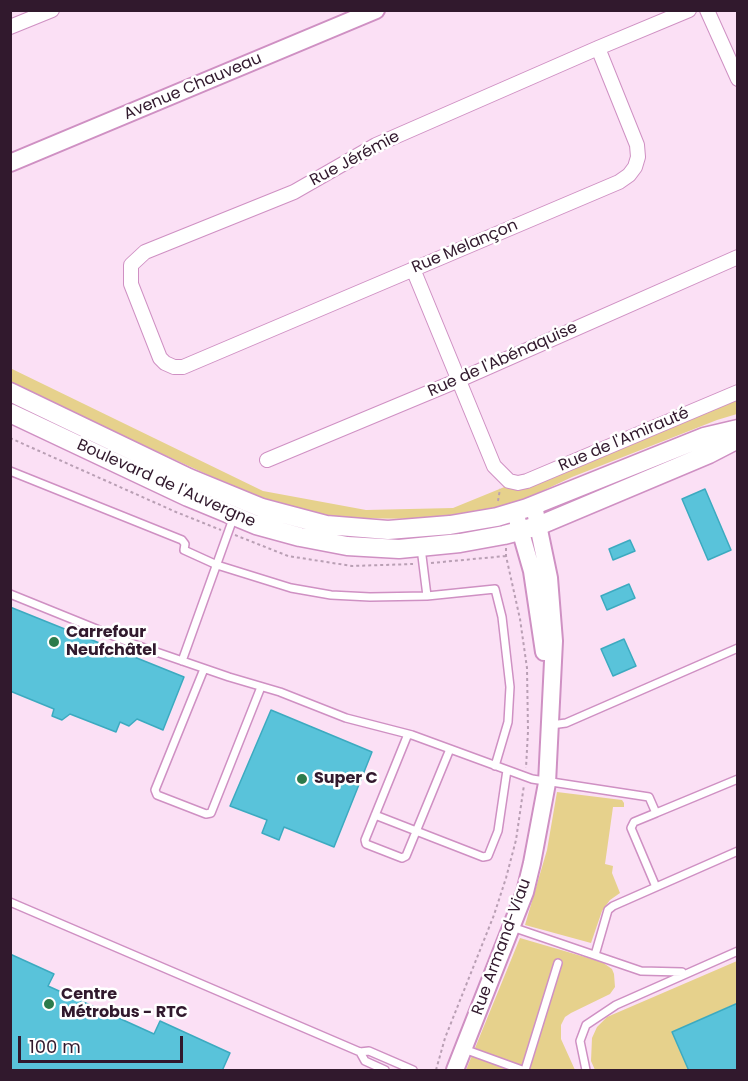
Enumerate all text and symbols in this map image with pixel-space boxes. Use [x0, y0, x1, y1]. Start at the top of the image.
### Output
street label: Avenue Chauveau [121, 49, 265, 125]
street label: Rue Jérémie [307, 127, 403, 191]
street label: Rue Melançon [409, 216, 521, 278]
street label: Rue de l'Abénaquise [425, 318, 581, 402]
street label: Rue de l'Amirauté [556, 404, 692, 476]
street label: Boulevard de l'Auvergne [74, 436, 258, 532]
place label: Carrefour Neufchâtel [66, 623, 157, 661]
marker: Carrefour Neufchâtel [47, 635, 61, 649]
place label: Super C [314, 769, 378, 789]
marker: Super C [295, 772, 309, 786]
street label: Rue Armand-Viau [468, 876, 536, 1018]
place label: Centre Métrobus - RTC [61, 985, 188, 1023]
marker: Centre Métrobus - RTC [42, 997, 56, 1011]
scale bar [21, 1024, 186, 1062]
text: 100 m [29, 1034, 81, 1059]

